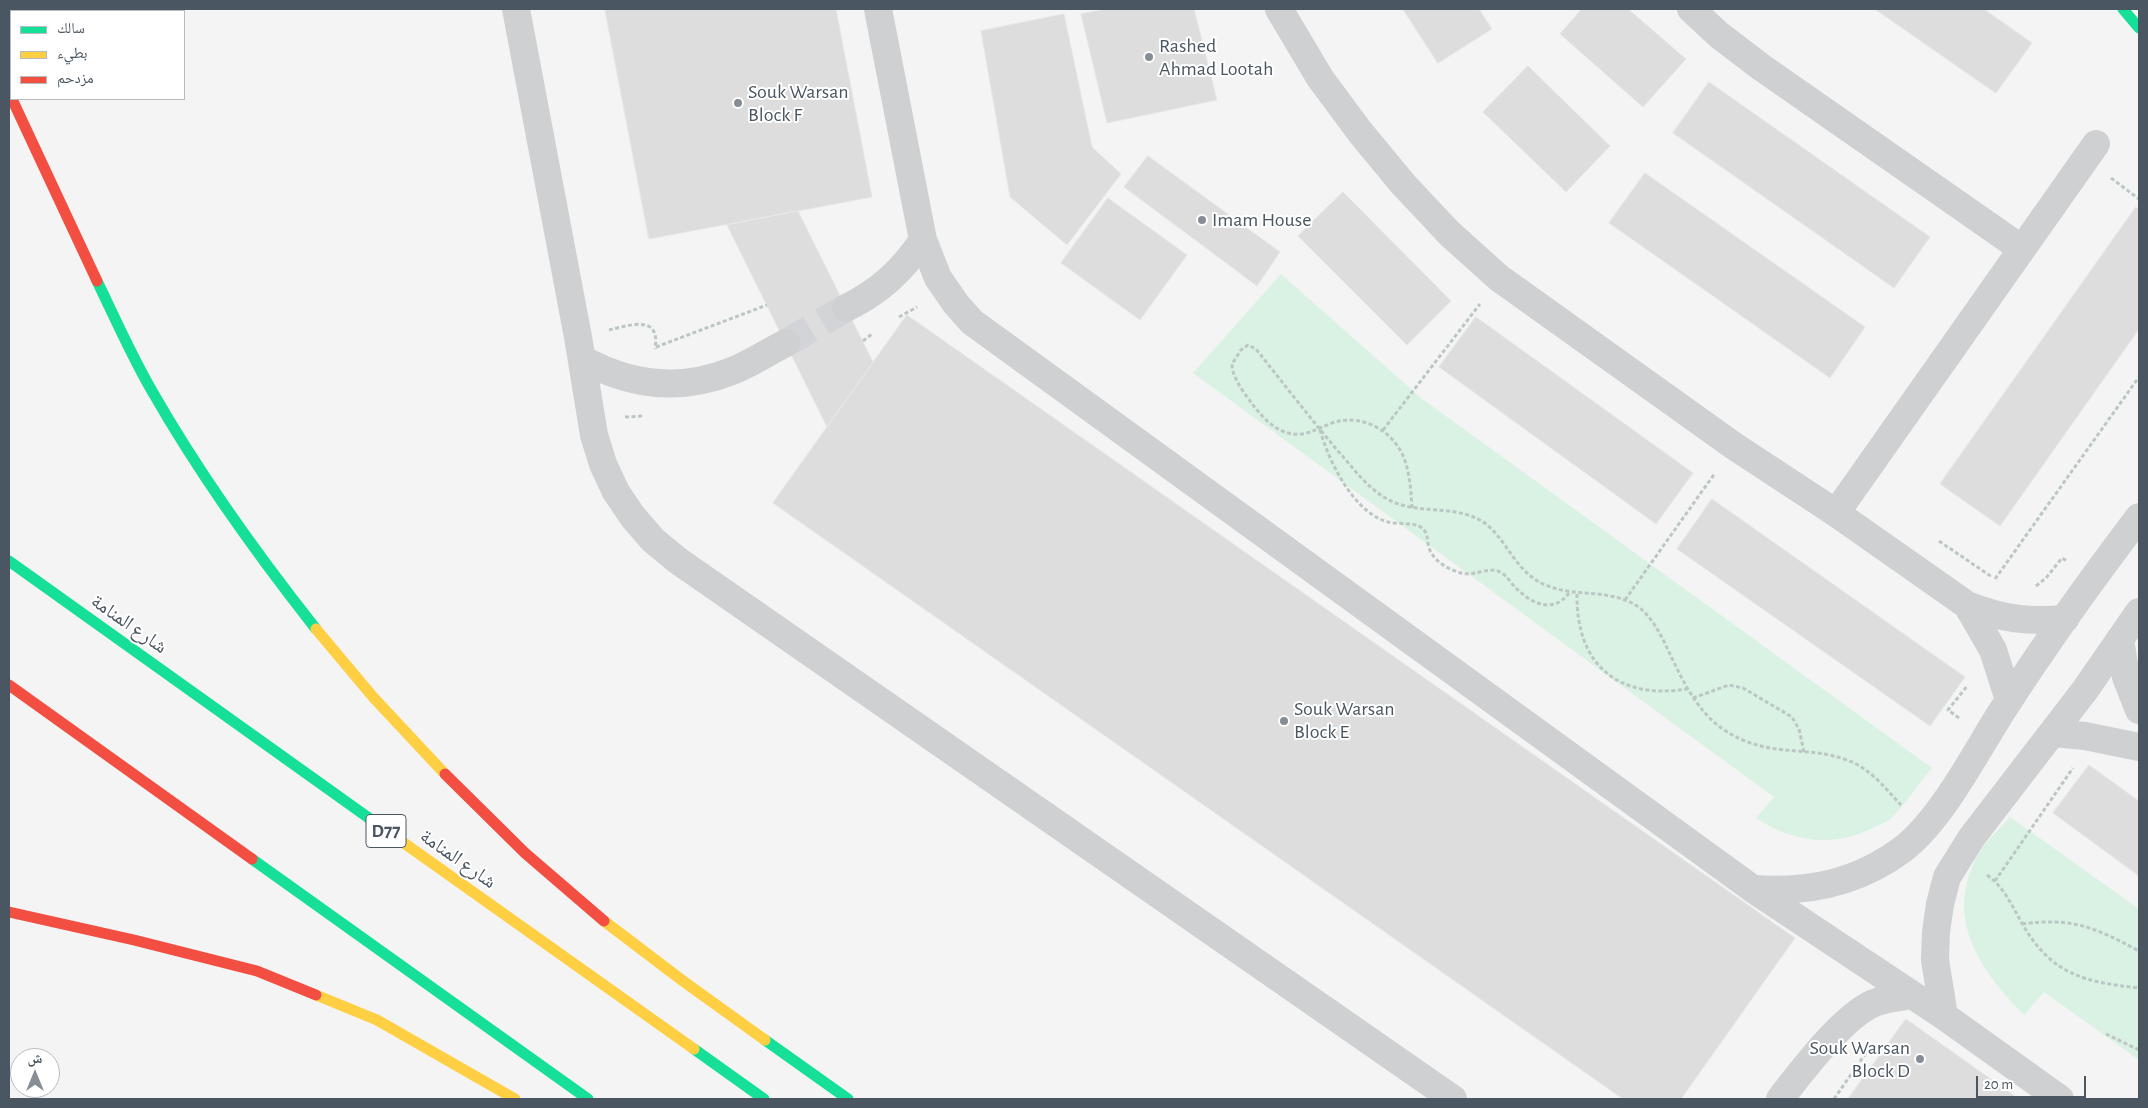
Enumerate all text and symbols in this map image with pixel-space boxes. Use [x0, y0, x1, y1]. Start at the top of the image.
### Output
legend [10, 10, 185, 100]
text: سالك [57, 21, 85, 36]
place label: Rashed Ahmad Lootah [1159, 34, 1273, 81]
text: بطيء [57, 46, 87, 61]
marker: Rashed Ahmad Lootah [1143, 51, 1155, 63]
text: مزدحم [57, 71, 94, 86]
place label: Souk Warsan Block F [748, 80, 849, 127]
marker: Souk Warsan Block F [732, 97, 744, 109]
place label: Imam House [1212, 208, 1311, 232]
marker: Imam House [1196, 214, 1208, 226]
street label: شارع المنامة [86, 589, 172, 659]
place label: Souk Warsan Block E [1294, 697, 1395, 744]
marker: Souk Warsan Block E [1278, 715, 1290, 727]
road number: D77 [366, 814, 406, 848]
street label: شارع المنامة [415, 824, 501, 894]
place label: Souk Warsan Block D [1809, 1036, 1910, 1083]
north arrow [10, 1048, 60, 1098]
text: ش [28, 1052, 42, 1066]
marker: Souk Warsan Block D [1914, 1053, 1926, 1065]
scale bar [1978, 1066, 2088, 1098]
text: 20 m [1984, 1077, 2013, 1092]

